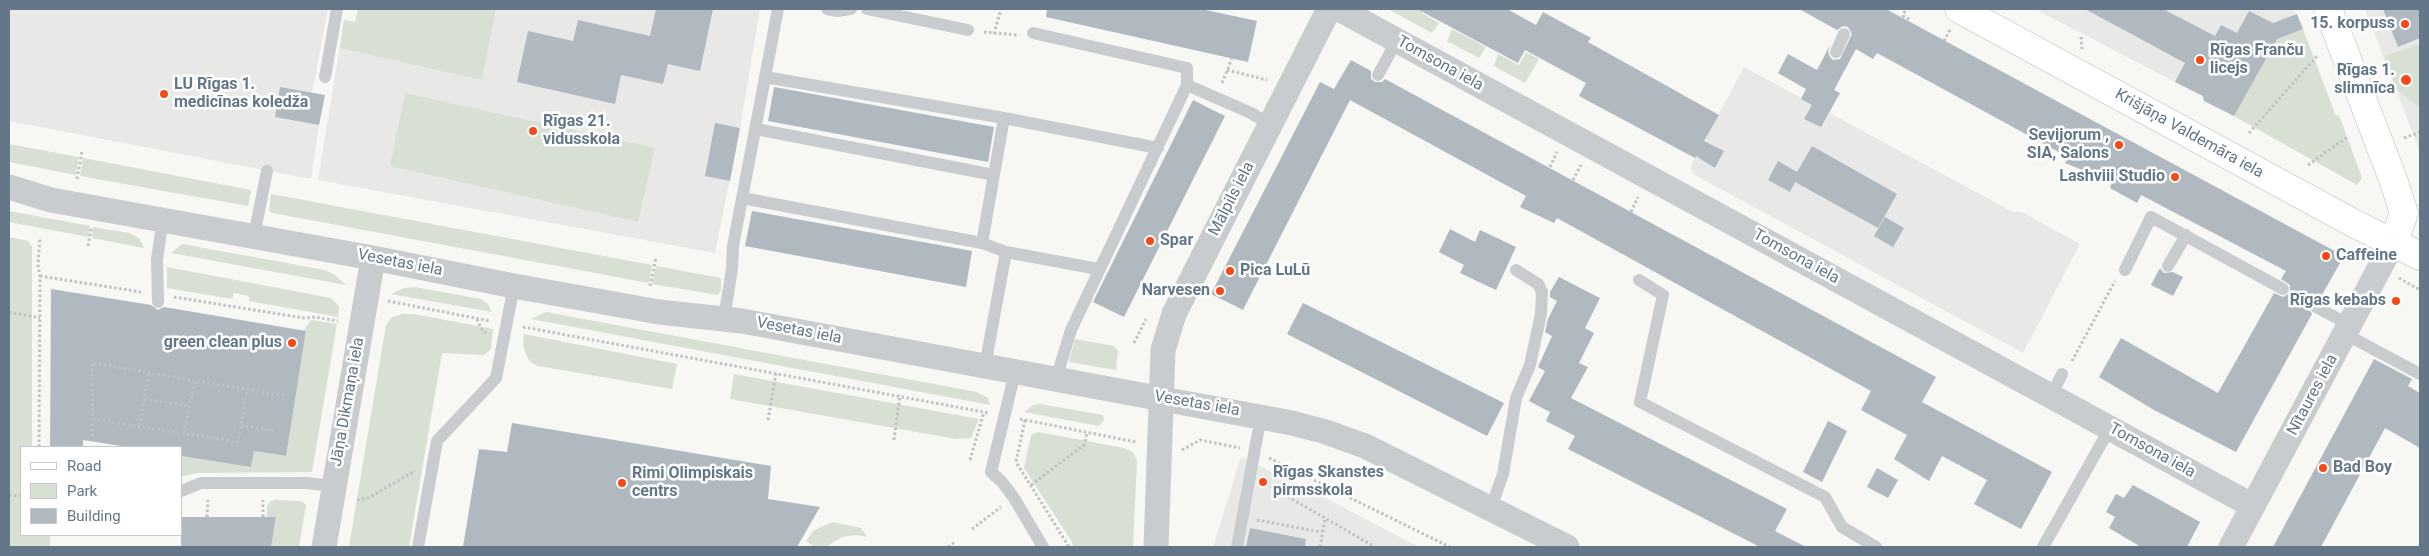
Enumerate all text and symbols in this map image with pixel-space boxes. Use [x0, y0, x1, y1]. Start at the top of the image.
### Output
place label: 15. korpuss [2310, 14, 2395, 34]
marker: 15. korpuss [2399, 18, 2411, 30]
street label: Tomsona iela [1393, 32, 1487, 96]
place label: Rīgas Franču licejs [2210, 41, 2304, 79]
marker: Rīgas Franču licejs [2194, 54, 2206, 66]
place label: Rīgas 1. slimnīca [2334, 61, 2395, 99]
marker: Rīgas 1. slimnīca [2399, 73, 2413, 87]
place label: LU Rīgas 1. medicīnas koledža [174, 75, 308, 113]
street label: Krišjāņa Valdemāra iela [2111, 85, 2267, 183]
marker: LU Rīgas 1. medicīnas koledža [158, 88, 170, 100]
place label: Rīgas 21. vidusskola [543, 112, 620, 150]
marker: Rīgas 21. vidusskola [527, 125, 539, 137]
place label: Sevijorum , SIA, Salons [2027, 126, 2109, 164]
marker: Sevijorum , SIA, Salons [2113, 139, 2125, 151]
street label: Mālpils iela [1205, 159, 1259, 239]
place label: Lashviii Studio [2059, 167, 2165, 187]
marker: Lashviii Studio [2169, 171, 2181, 183]
street label: Tomsona iela [1749, 225, 1843, 289]
place label: Spar [1160, 231, 1193, 251]
marker: Spar [1144, 235, 1156, 247]
street label: Vesetas iela [356, 245, 444, 281]
place label: Caffeine [2336, 246, 2397, 266]
marker: Caffeine [2320, 250, 2332, 262]
place label: Pica LuLū [1240, 261, 1310, 281]
marker: Pica LuLū [1224, 265, 1236, 277]
place label: Narvesen [1142, 281, 1210, 301]
marker: Narvesen [1214, 285, 1226, 297]
place label: Rīgas kebabs [2290, 291, 2386, 311]
marker: Rīgas kebabs [2390, 295, 2402, 307]
street label: Vesetas iela [755, 313, 843, 349]
place label: green clean plus [164, 333, 282, 353]
street label: Jāņa Dikmaņa iela [327, 336, 369, 468]
marker: green clean plus [286, 337, 298, 349]
street label: Nītaures iela [2284, 351, 2342, 439]
street label: Vesetas iela [1153, 387, 1241, 421]
street label: Tomsona iela [2105, 419, 2199, 483]
legend [20, 446, 182, 536]
text: Road [67, 457, 101, 475]
place label: Bad Boy [2333, 458, 2392, 478]
marker: Bad Boy [2317, 462, 2329, 474]
place label: Rīgas Skanstes pirmsskola [1273, 463, 1384, 501]
place label: Rimi Olimpiskais centrs [632, 464, 753, 502]
marker: Rīgas Skanstes pirmsskola [1257, 476, 1269, 488]
marker: Rimi Olimpiskais centrs [616, 477, 628, 489]
text: Park [67, 482, 97, 500]
text: Building [67, 507, 121, 525]

